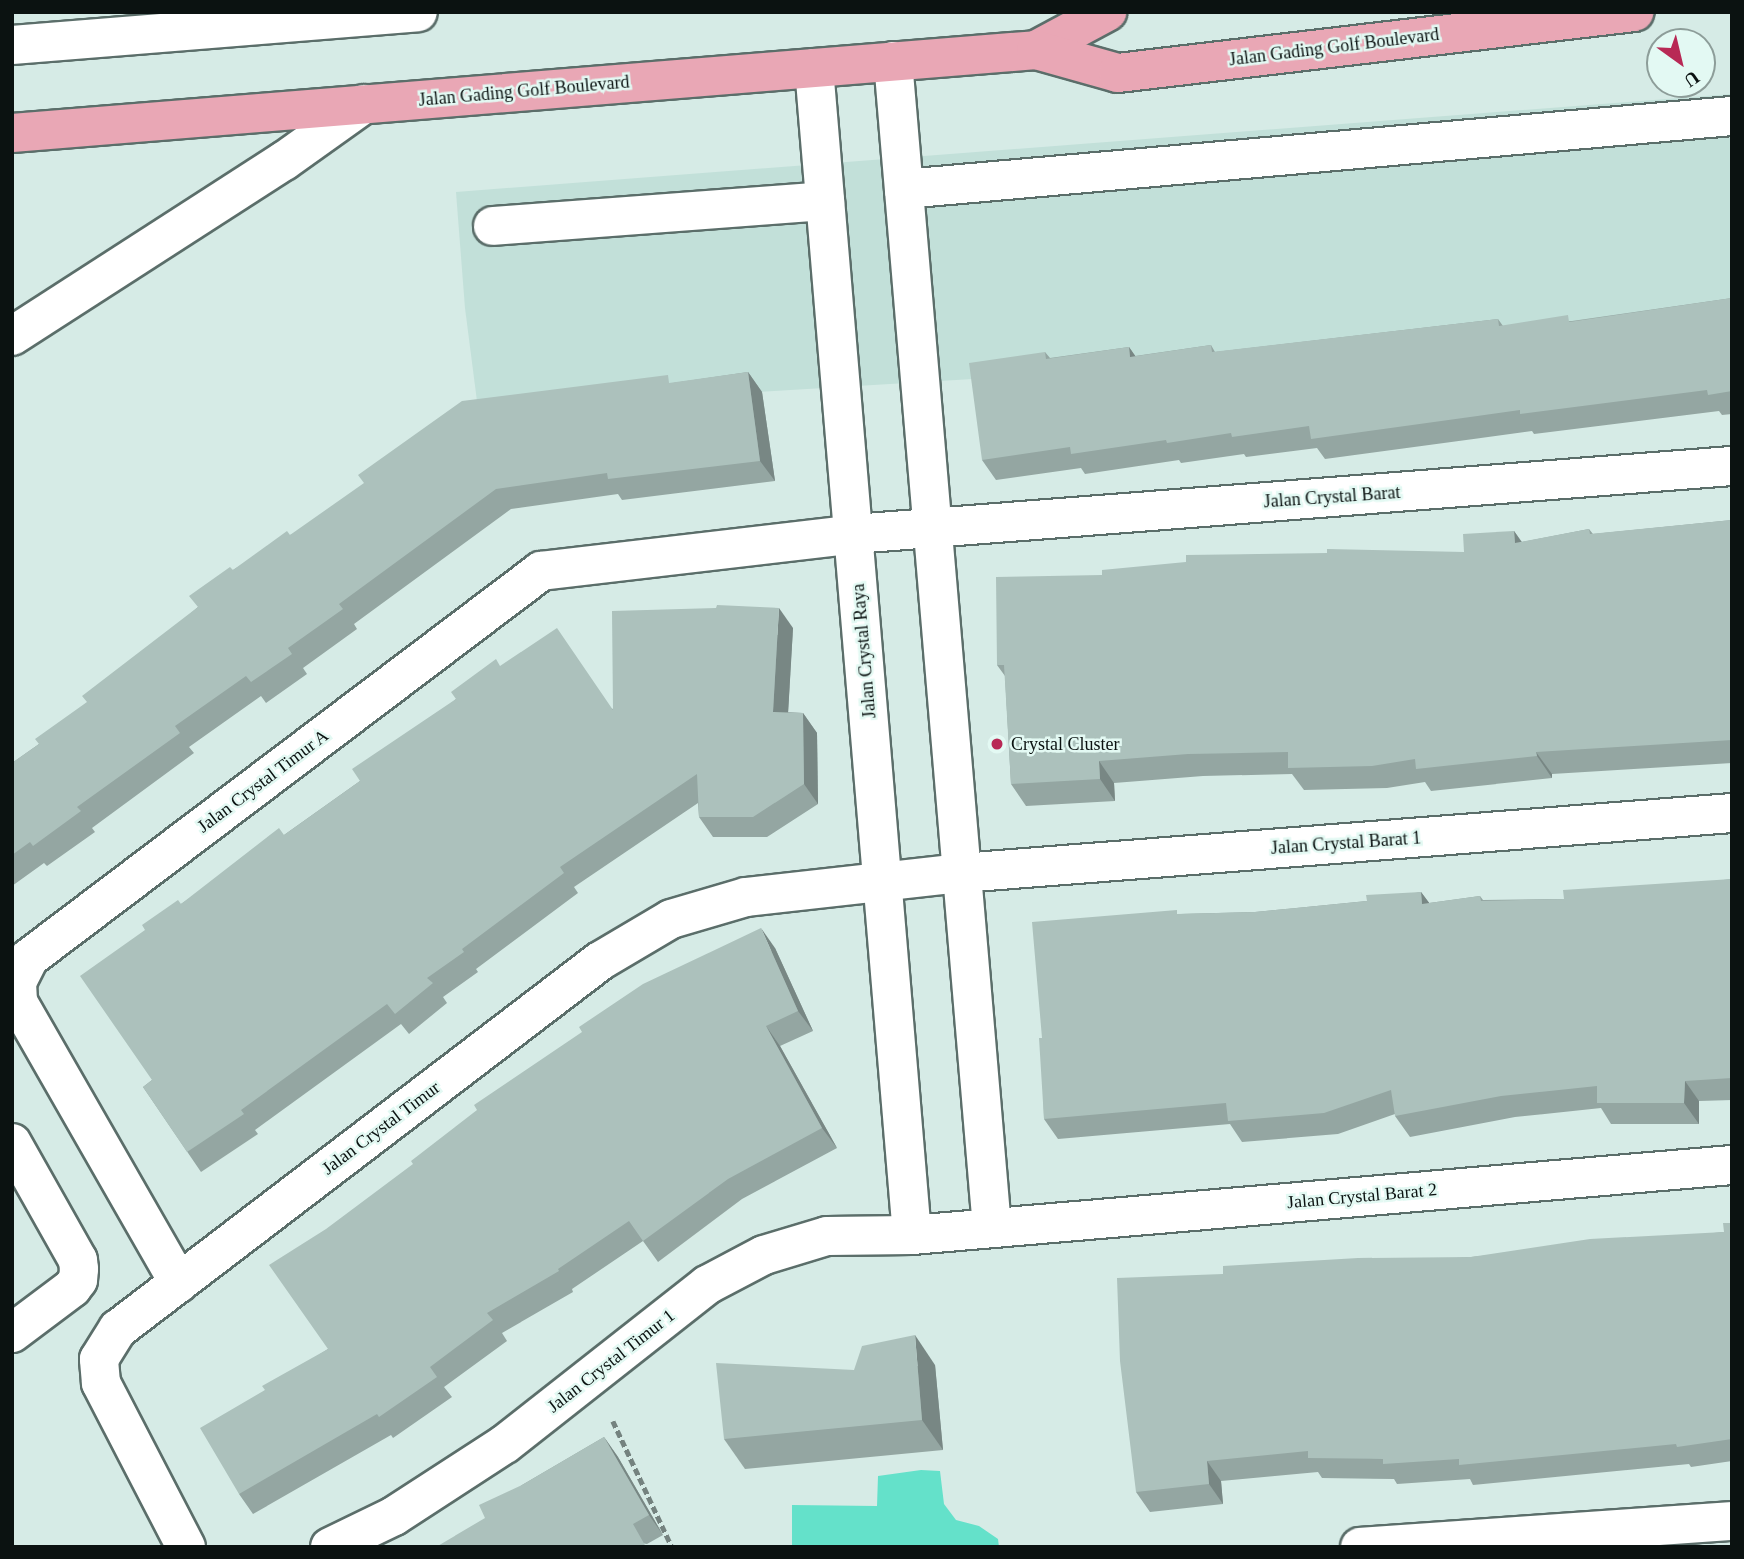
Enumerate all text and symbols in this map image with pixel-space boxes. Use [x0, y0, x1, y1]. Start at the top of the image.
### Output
street label: Jalan Gading Golf Boulevard [1228, 23, 1440, 71]
north arrow [1646, 28, 1716, 98]
text: U [1680, 67, 1703, 92]
street label: Jalan Gading Golf Boulevard [418, 71, 630, 111]
street label: Jalan Crystal Barat [1263, 481, 1401, 513]
street label: Jalan Crystal Raya [847, 583, 881, 719]
street label: Jalan Crystal Timur A [193, 724, 333, 838]
place label: Crystal Cluster [1011, 733, 1119, 755]
marker: Crystal Cluster [989, 736, 1005, 752]
street label: Jalan Crystal Barat 1 [1270, 827, 1422, 859]
street label: Jalan Crystal Timur [318, 1077, 444, 1179]
street label: Jalan Crystal Barat 2 [1286, 1179, 1438, 1213]
street label: Jalan Crystal Timur 1 [543, 1305, 679, 1417]

